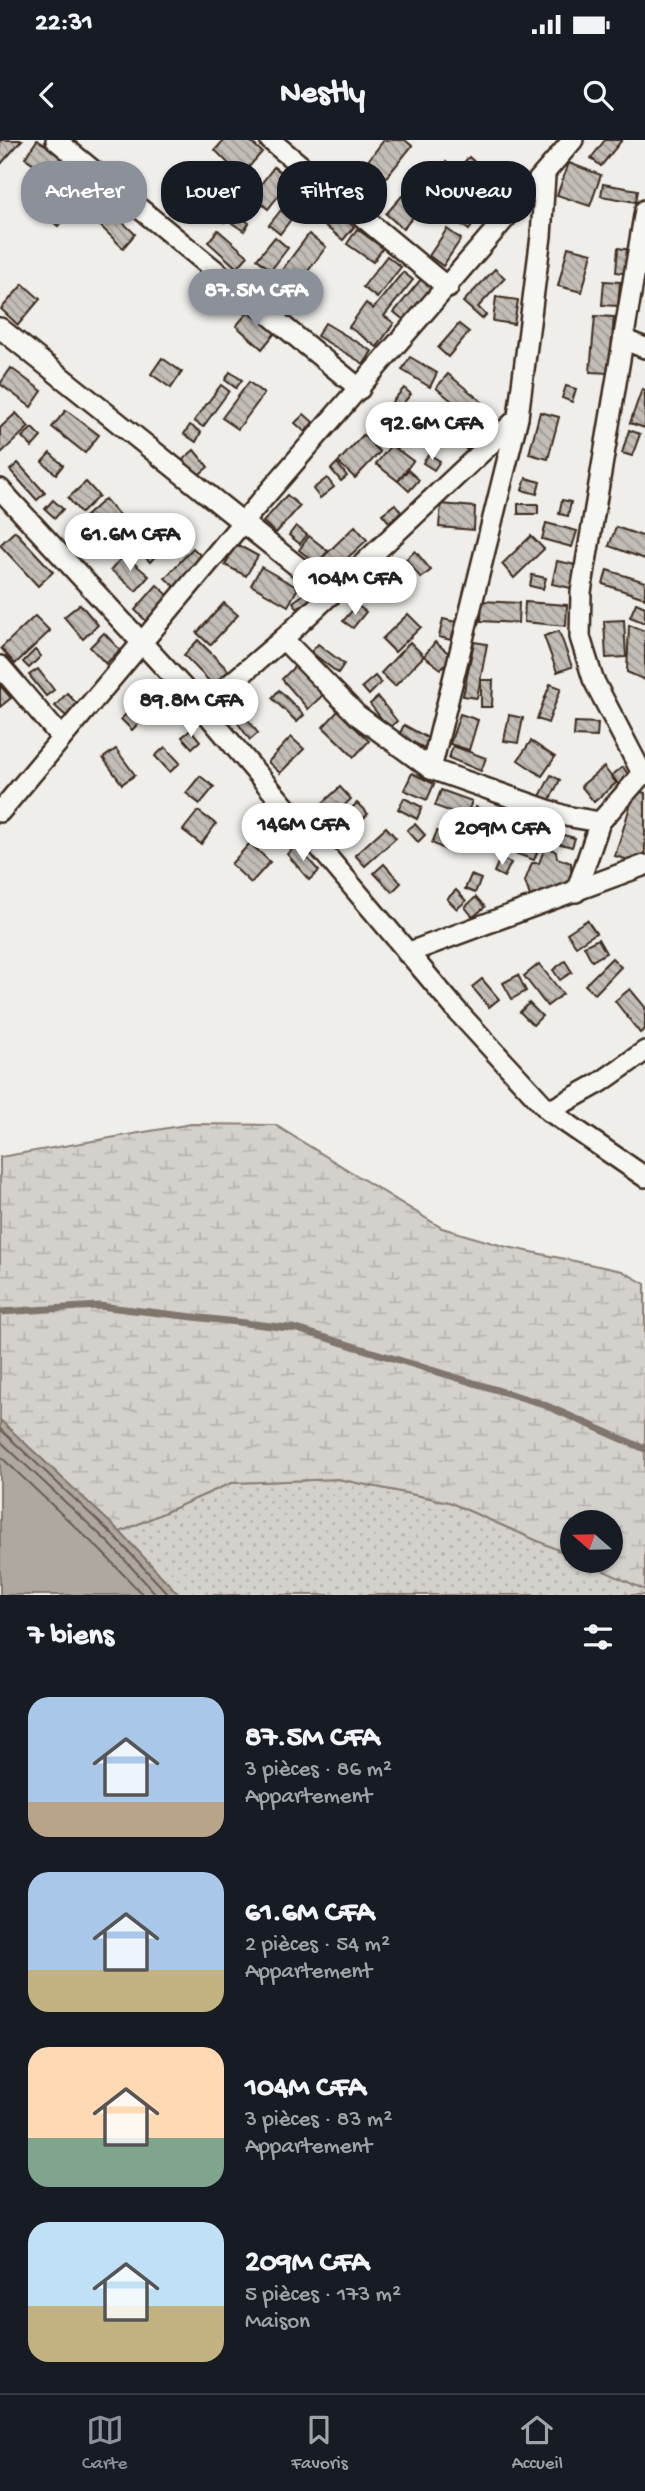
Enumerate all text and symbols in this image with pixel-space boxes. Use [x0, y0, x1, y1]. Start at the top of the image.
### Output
text: 22:31 [35, 9, 93, 40]
icon: back [28, 76, 66, 114]
text: Nestly [280, 76, 365, 114]
icon: search [579, 76, 617, 114]
chip: Acheter [21, 161, 147, 224]
chip: Louer [161, 161, 263, 224]
chip: Filtres [277, 161, 387, 224]
chip: Nouveau [401, 161, 536, 224]
pin: 87.5M CFA [176, 270, 336, 329]
text: 87.5M CFA [204, 278, 308, 305]
pin: 92.6M CFA [352, 402, 512, 462]
text: 92.6M CFA [382, 411, 482, 438]
pin: 61.6M CFA [50, 514, 210, 573]
text: 61.6M CFA [80, 522, 180, 549]
pin: 104M CFA [283, 558, 427, 617]
text: 104M CFA [309, 566, 401, 593]
pin: 89.8M CFA [111, 680, 271, 739]
text: 89.8M CFA [139, 688, 243, 715]
pin: 146M CFA [231, 804, 375, 863]
pin: 209M CFA [430, 808, 574, 867]
text: 146M CFA [257, 812, 349, 839]
text: 209M CFA [454, 816, 550, 843]
north arrow [560, 1510, 623, 1573]
map controls [560, 1510, 623, 1573]
icon: filters [579, 1618, 617, 1656]
text: 7 biens [28, 1620, 114, 1655]
text: 87.5M CFA [245, 1722, 379, 1757]
icon: home [84, 1725, 168, 1809]
text: 3 pièces · 86 m² [245, 1757, 392, 1784]
text: Appartement [245, 1784, 372, 1811]
text: 61.6M CFA [245, 1897, 374, 1932]
icon: home [84, 1900, 168, 1984]
text: 2 pièces · 54 m² [245, 1932, 390, 1959]
text: Appartement [245, 1959, 372, 1986]
text: 104M CFA [245, 2072, 366, 2107]
icon: home [84, 2075, 168, 2159]
text: 3 pièces · 83 m² [245, 2107, 392, 2134]
text: Appartement [245, 2134, 372, 2161]
text: 209M CFA [245, 2247, 369, 2282]
icon: home [84, 2250, 168, 2334]
text: 5 pièces · 173 m² [245, 2282, 401, 2309]
text: Maison [245, 2309, 310, 2336]
tab: Carte [82, 2411, 127, 2476]
tab: Favoris [291, 2411, 348, 2476]
tab: Accueil [512, 2411, 563, 2476]

